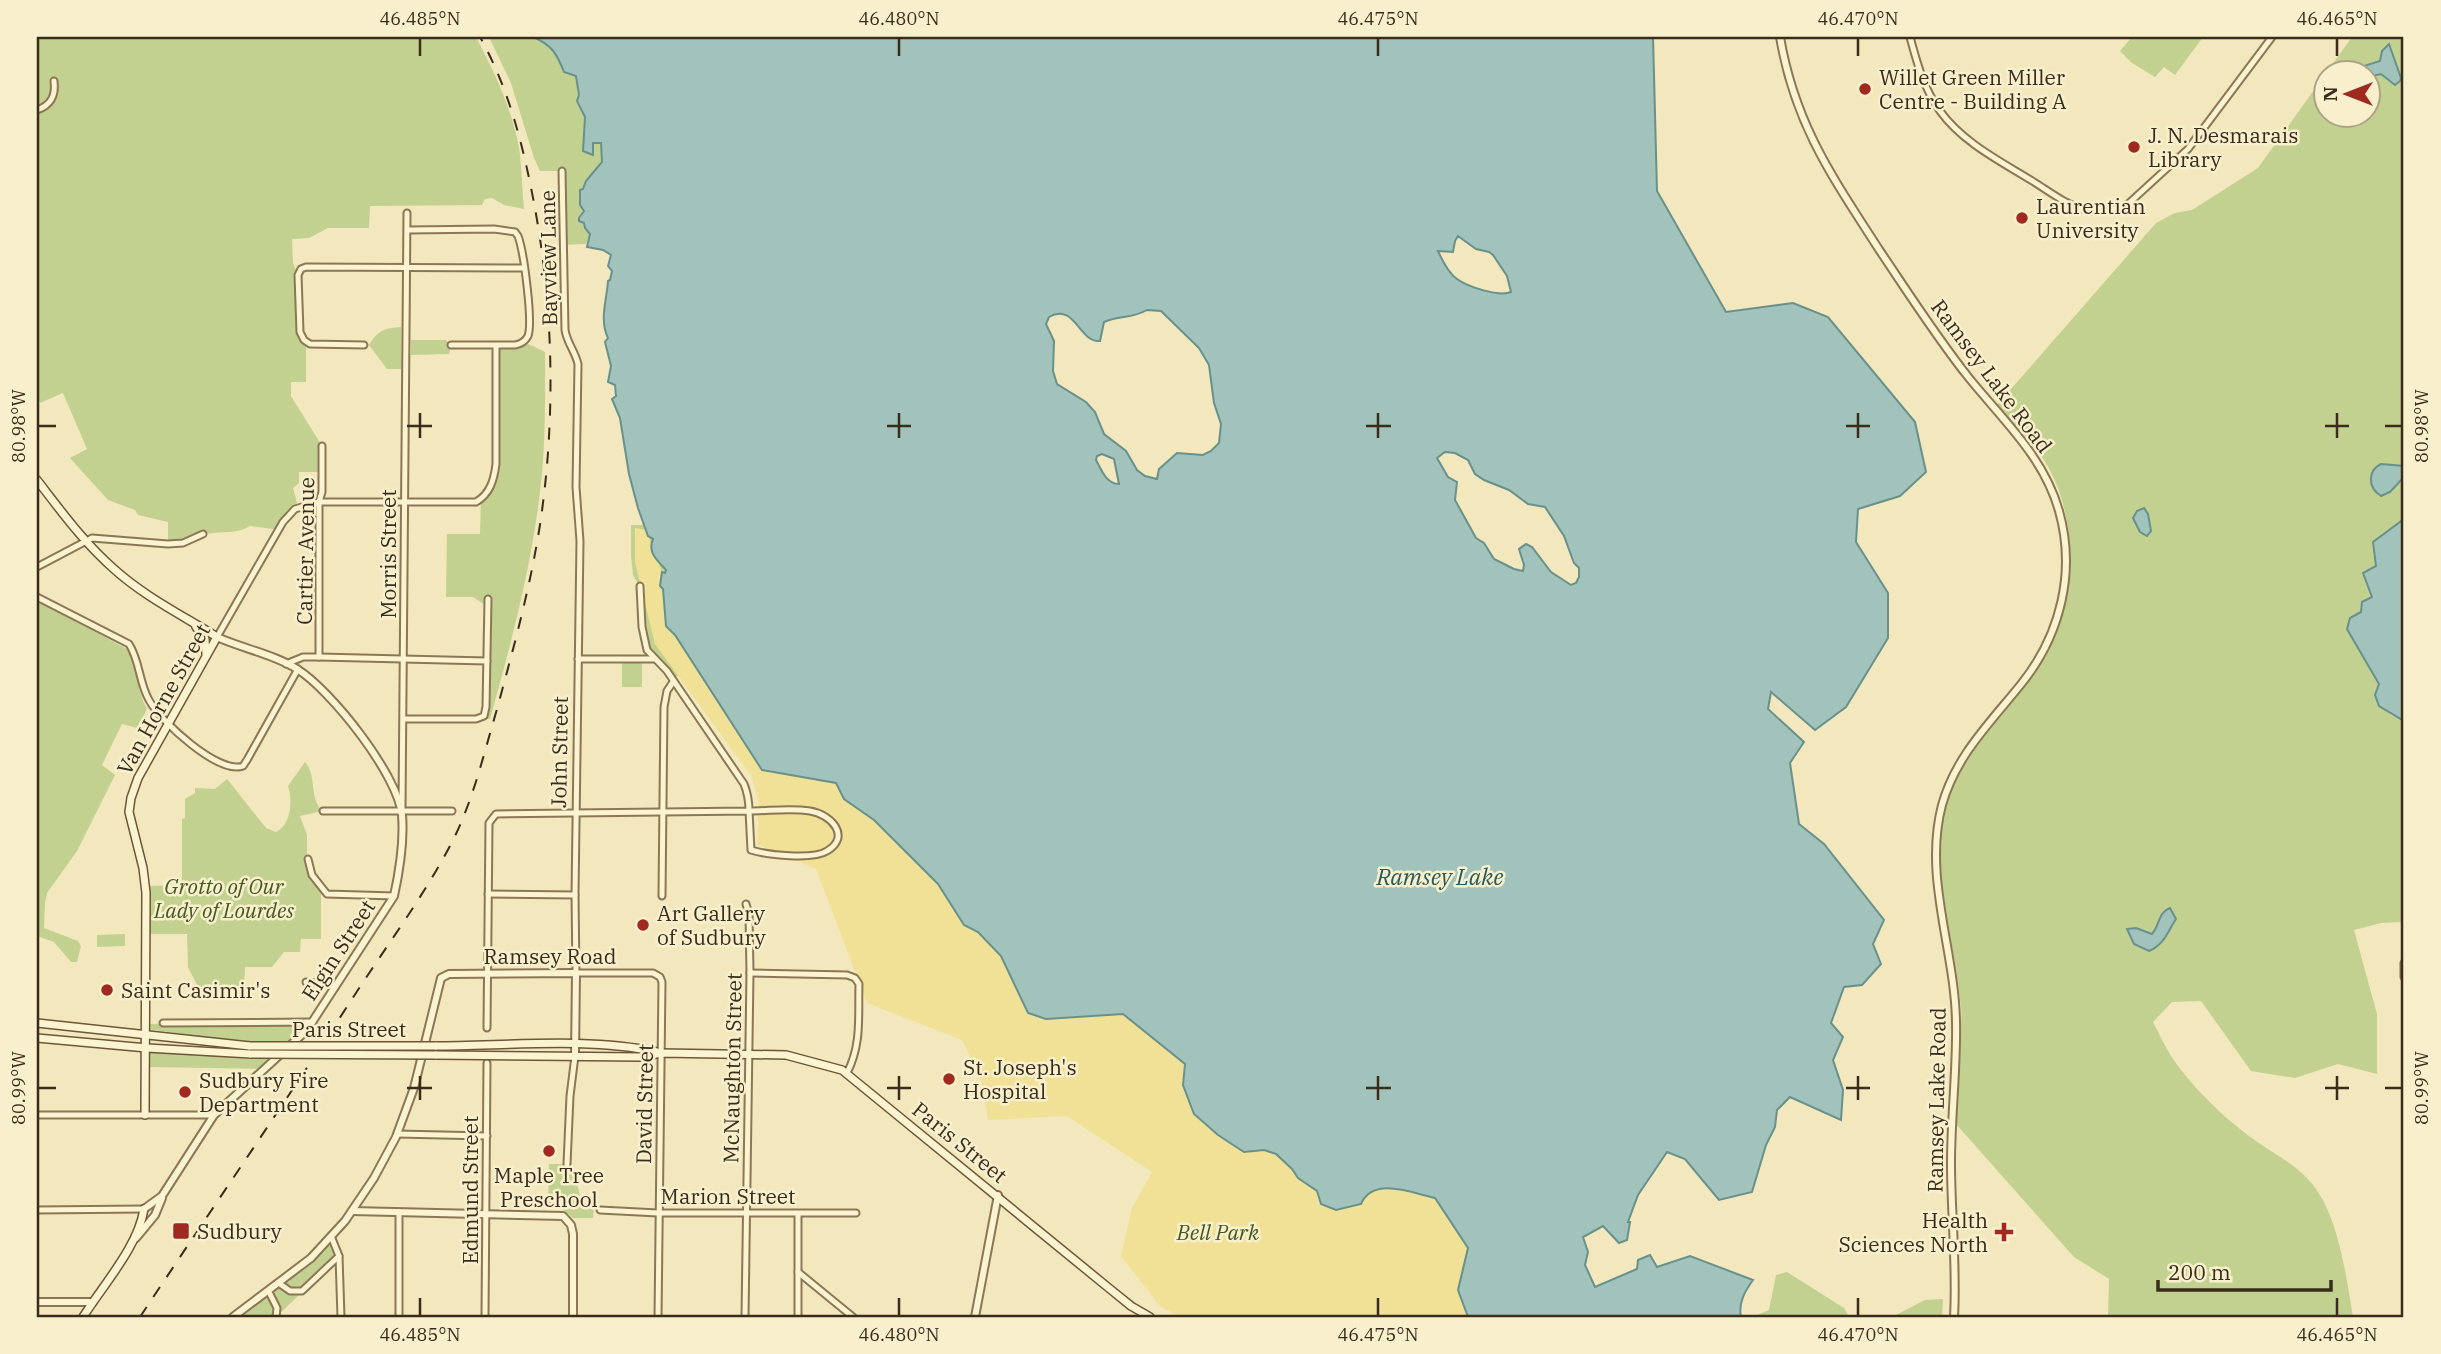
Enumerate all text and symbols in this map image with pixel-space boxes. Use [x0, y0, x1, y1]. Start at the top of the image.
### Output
text: 46.485°N [379, 7, 461, 30]
text: 46.480°N [858, 7, 940, 30]
text: 46.475°N [1337, 7, 1419, 30]
text: 46.470°N [1817, 7, 1899, 30]
text: 46.465°N [2296, 7, 2378, 30]
north arrow [2312, 60, 2382, 130]
place label: Willet Green Miller Centre - Building A [1879, 63, 2067, 115]
marker: Willet Green Miller Centre - Building A [1857, 81, 1873, 97]
text: N [2318, 86, 2342, 102]
place label: J. N. Desmarais Library [2148, 121, 2299, 173]
marker: J. N. Desmarais Library [2126, 139, 2142, 155]
street label: Bayview Lane [533, 190, 563, 326]
place label: Laurentian University [2036, 192, 2146, 244]
marker: Laurentian University [2014, 210, 2030, 226]
street label: Ramsey Lake Road [1925, 294, 2059, 459]
text: 80.98°W [7, 389, 30, 463]
text: 80.98°W [2410, 389, 2433, 463]
street label: Cartier Avenue [290, 477, 320, 625]
street label: Morris Street [374, 489, 402, 619]
street label: Van Horne Street [110, 619, 216, 779]
street label: John Street [544, 696, 574, 808]
water label: Ramsey Lake [1375, 861, 1504, 891]
park label: Grotto of Our Lady of Lourdes [153, 872, 294, 924]
street label: Elgin Street [295, 894, 381, 1006]
place label: Art Gallery of Sudbury [657, 899, 766, 951]
marker: Art Gallery of Sudbury [635, 917, 651, 933]
street label: Ramsey Road [483, 942, 617, 970]
street label: McNaughton Street [716, 972, 748, 1164]
place label: Saint Casimir's [121, 976, 270, 1004]
marker: Saint Casimir's [99, 982, 115, 998]
street label: Ramsey Lake Road [1920, 1007, 1952, 1193]
street label: Paris Street [292, 1015, 406, 1043]
street label: David Street [629, 1044, 659, 1164]
text: 80.99°W [7, 1051, 30, 1125]
text: 80.99°W [2410, 1051, 2433, 1125]
place label: St. Joseph's Hospital [963, 1053, 1077, 1105]
place label: Sudbury Fire Department [199, 1066, 329, 1118]
marker: St. Joseph's Hospital [941, 1071, 957, 1087]
marker: Sudbury Fire Department [177, 1084, 193, 1100]
street label: Paris Street [907, 1095, 1013, 1189]
street label: Edmund Street [456, 1115, 484, 1265]
marker: Maple Tree Preschool [541, 1143, 557, 1159]
place label: Maple Tree Preschool [494, 1161, 604, 1213]
street label: Marion Street [661, 1182, 795, 1210]
place label: Health Sciences North [1838, 1206, 1988, 1258]
place label: Sudbury [197, 1217, 283, 1245]
park label: Bell Park [1176, 1218, 1260, 1246]
marker: Sudbury [171, 1221, 191, 1241]
marker: Health Sciences North [1994, 1222, 2014, 1242]
scale bar [2158, 1249, 2331, 1293]
text: 200 m [2168, 1258, 2231, 1286]
text: 46.485°N [379, 1323, 461, 1346]
text: 46.480°N [858, 1323, 940, 1346]
text: 46.475°N [1337, 1323, 1419, 1346]
text: 46.470°N [1817, 1323, 1899, 1346]
text: 46.465°N [2296, 1323, 2378, 1346]

